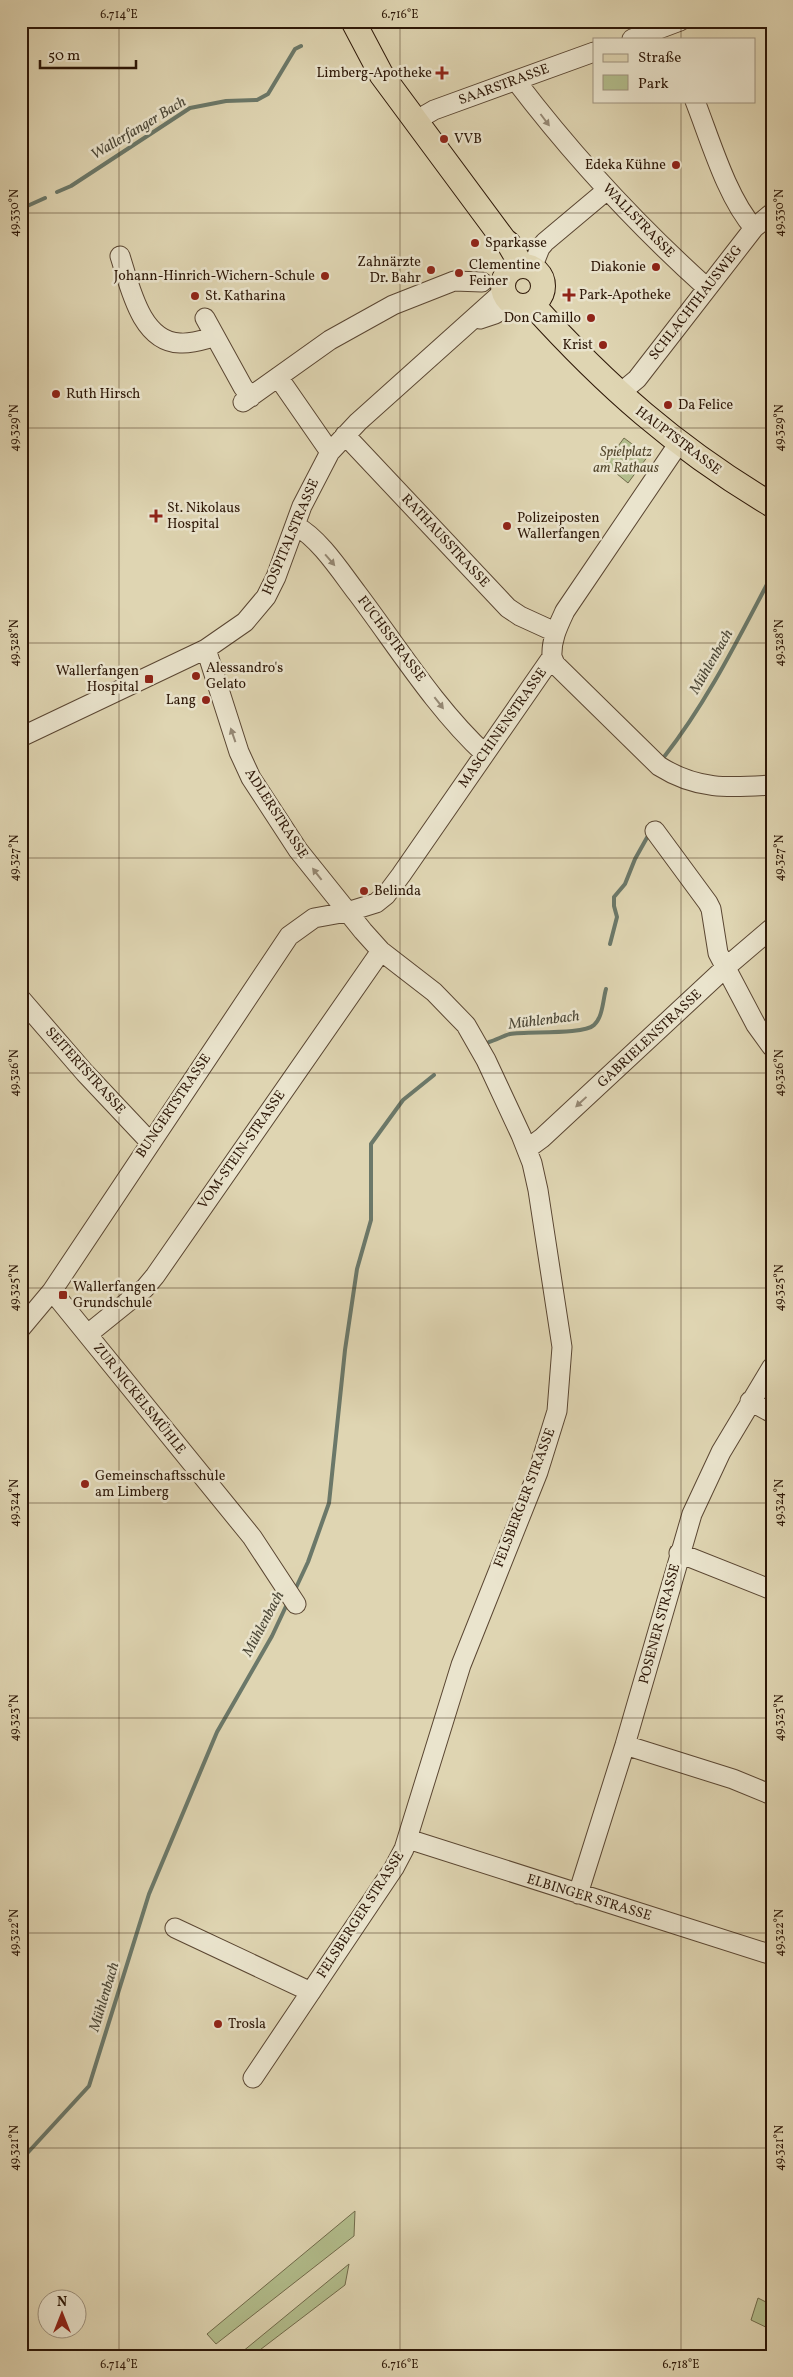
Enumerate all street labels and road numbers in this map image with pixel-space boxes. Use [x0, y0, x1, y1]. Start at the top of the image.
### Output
street label: SAARSTRASSE [456, 60, 552, 110]
street label: WALLSTRASSE [598, 180, 678, 262]
street label: SCHLACHTHAUSWEG [645, 241, 747, 365]
street label: HAUPTSTRASSE [631, 402, 725, 480]
street label: HOSPITALSTRASSE [258, 476, 324, 598]
street label: RATHAUSSTRASSE [397, 490, 493, 592]
street label: FUCHSSTRASSE [352, 592, 430, 686]
street label: MASCHINENSTRASSE [454, 664, 552, 792]
street label: ADLERSTRASSE [240, 765, 312, 863]
street label: GABRIELENSTRASSE [594, 986, 706, 1092]
street label: SEITERTSTRASSE [41, 1023, 129, 1119]
street label: BUNGERTSTRASSE [132, 1050, 216, 1162]
street label: VOM-STEIN-STRASSE [194, 1087, 290, 1213]
street label: ZUR NICKELSMÜHLE [88, 1339, 190, 1459]
street label: FELSBERGER STRASSE [490, 1426, 560, 1570]
street label: POSENER STRASSE [635, 1562, 685, 1686]
street label: FELSBERGER STRASSE [313, 1848, 409, 1982]
street label: ELBINGER STRASSE [524, 1870, 654, 1926]

